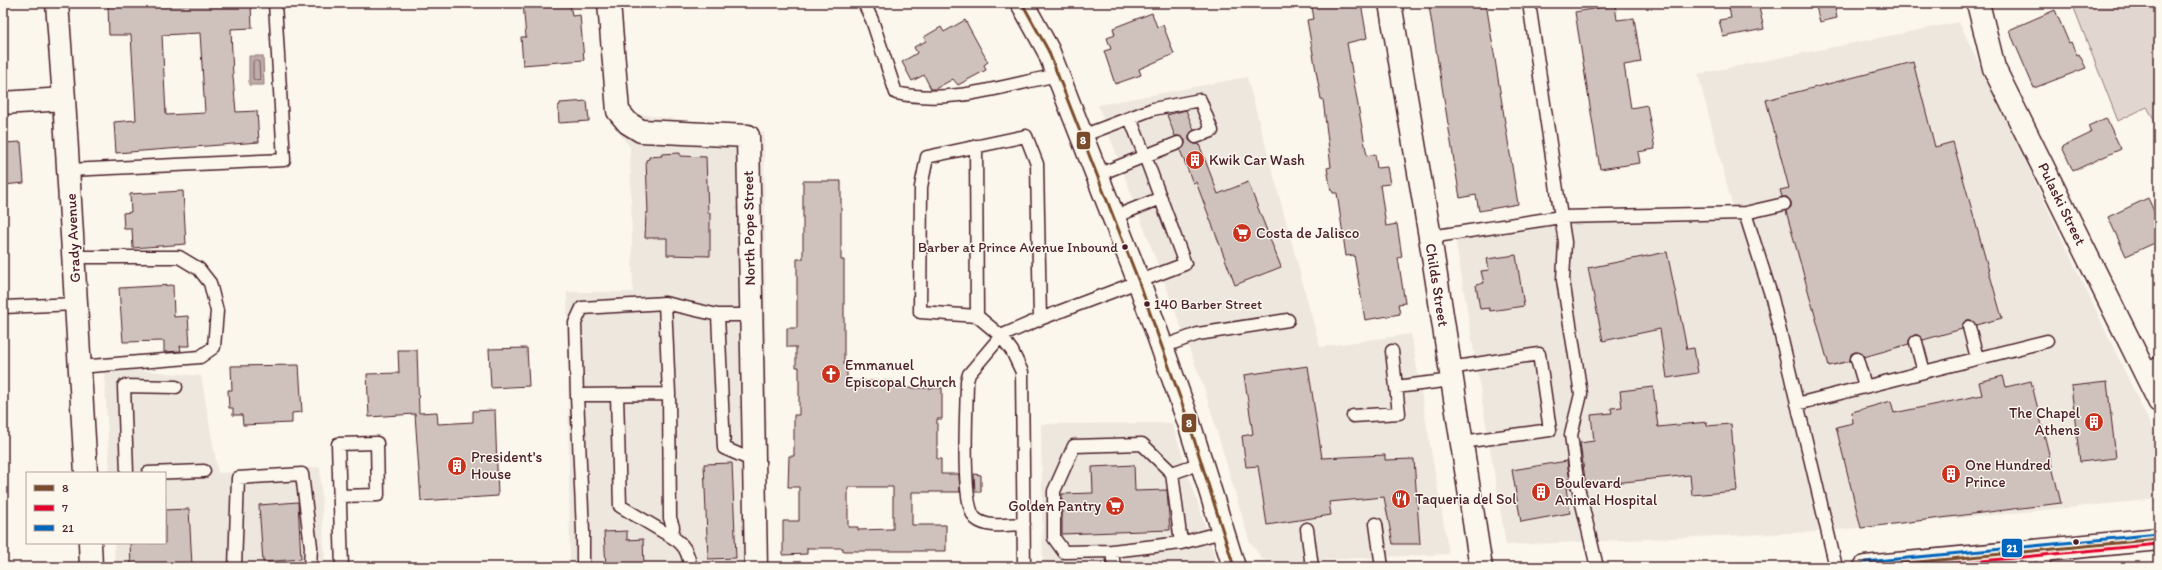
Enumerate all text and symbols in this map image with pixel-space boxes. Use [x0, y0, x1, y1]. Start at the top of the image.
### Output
line badge: 8 [1076, 131, 1091, 150]
text: 8 [1080, 134, 1086, 147]
building icon: Kwik Car Wash [1184, 149, 1206, 171]
place label: Kwik Car Wash [1209, 151, 1305, 169]
street label: Pulaski Street [2034, 160, 2090, 249]
street label: North Pope Street [739, 170, 759, 286]
street label: Grady Avenue [62, 193, 84, 283]
supermarket icon: Costa de Jalisco [1231, 222, 1253, 244]
place label: Costa de Jalisco [1256, 224, 1359, 242]
place label: Barber at Prince Avenue Inbound [918, 239, 1118, 256]
marker: Barber at Prince Avenue Inbound [1120, 242, 1130, 252]
street label: Childs Street [1422, 242, 1453, 328]
place label: 140 Barber Street [1154, 296, 1262, 313]
marker: 140 Barber Street [1142, 299, 1152, 309]
place label: Emmanuel Episcopal Church [845, 356, 956, 391]
church icon: Emmanuel Episcopal Church [820, 363, 842, 385]
place label: The Chapel Athens [2009, 404, 2081, 439]
building icon: The Chapel Athens [2083, 411, 2105, 433]
line badge: 8 [1181, 413, 1197, 433]
text: 8 [1186, 417, 1192, 430]
place label: President's House [471, 448, 542, 483]
building icon: President's House [446, 455, 468, 477]
place label: One Hundred Prince [1965, 456, 2051, 491]
building icon: One Hundred Prince [1940, 463, 1962, 485]
legend [26, 472, 166, 544]
place label: Boulevard Animal Hospital [1555, 474, 1658, 509]
text: 8 [62, 481, 69, 495]
building icon: Boulevard Animal Hospital [1530, 481, 1552, 503]
restaurant icon: Taqueria del Sol [1390, 488, 1412, 510]
place label: Taqueria del Sol [1415, 490, 1517, 508]
supermarket icon: Golden Pantry [1104, 495, 1126, 517]
place label: Golden Pantry [1008, 497, 1101, 515]
text: 7 [62, 501, 68, 515]
text: 21 [62, 521, 74, 535]
unlabelled marker [2071, 537, 2081, 547]
line badge: 21 [2001, 538, 2023, 558]
text: 21 [2007, 542, 2018, 555]

